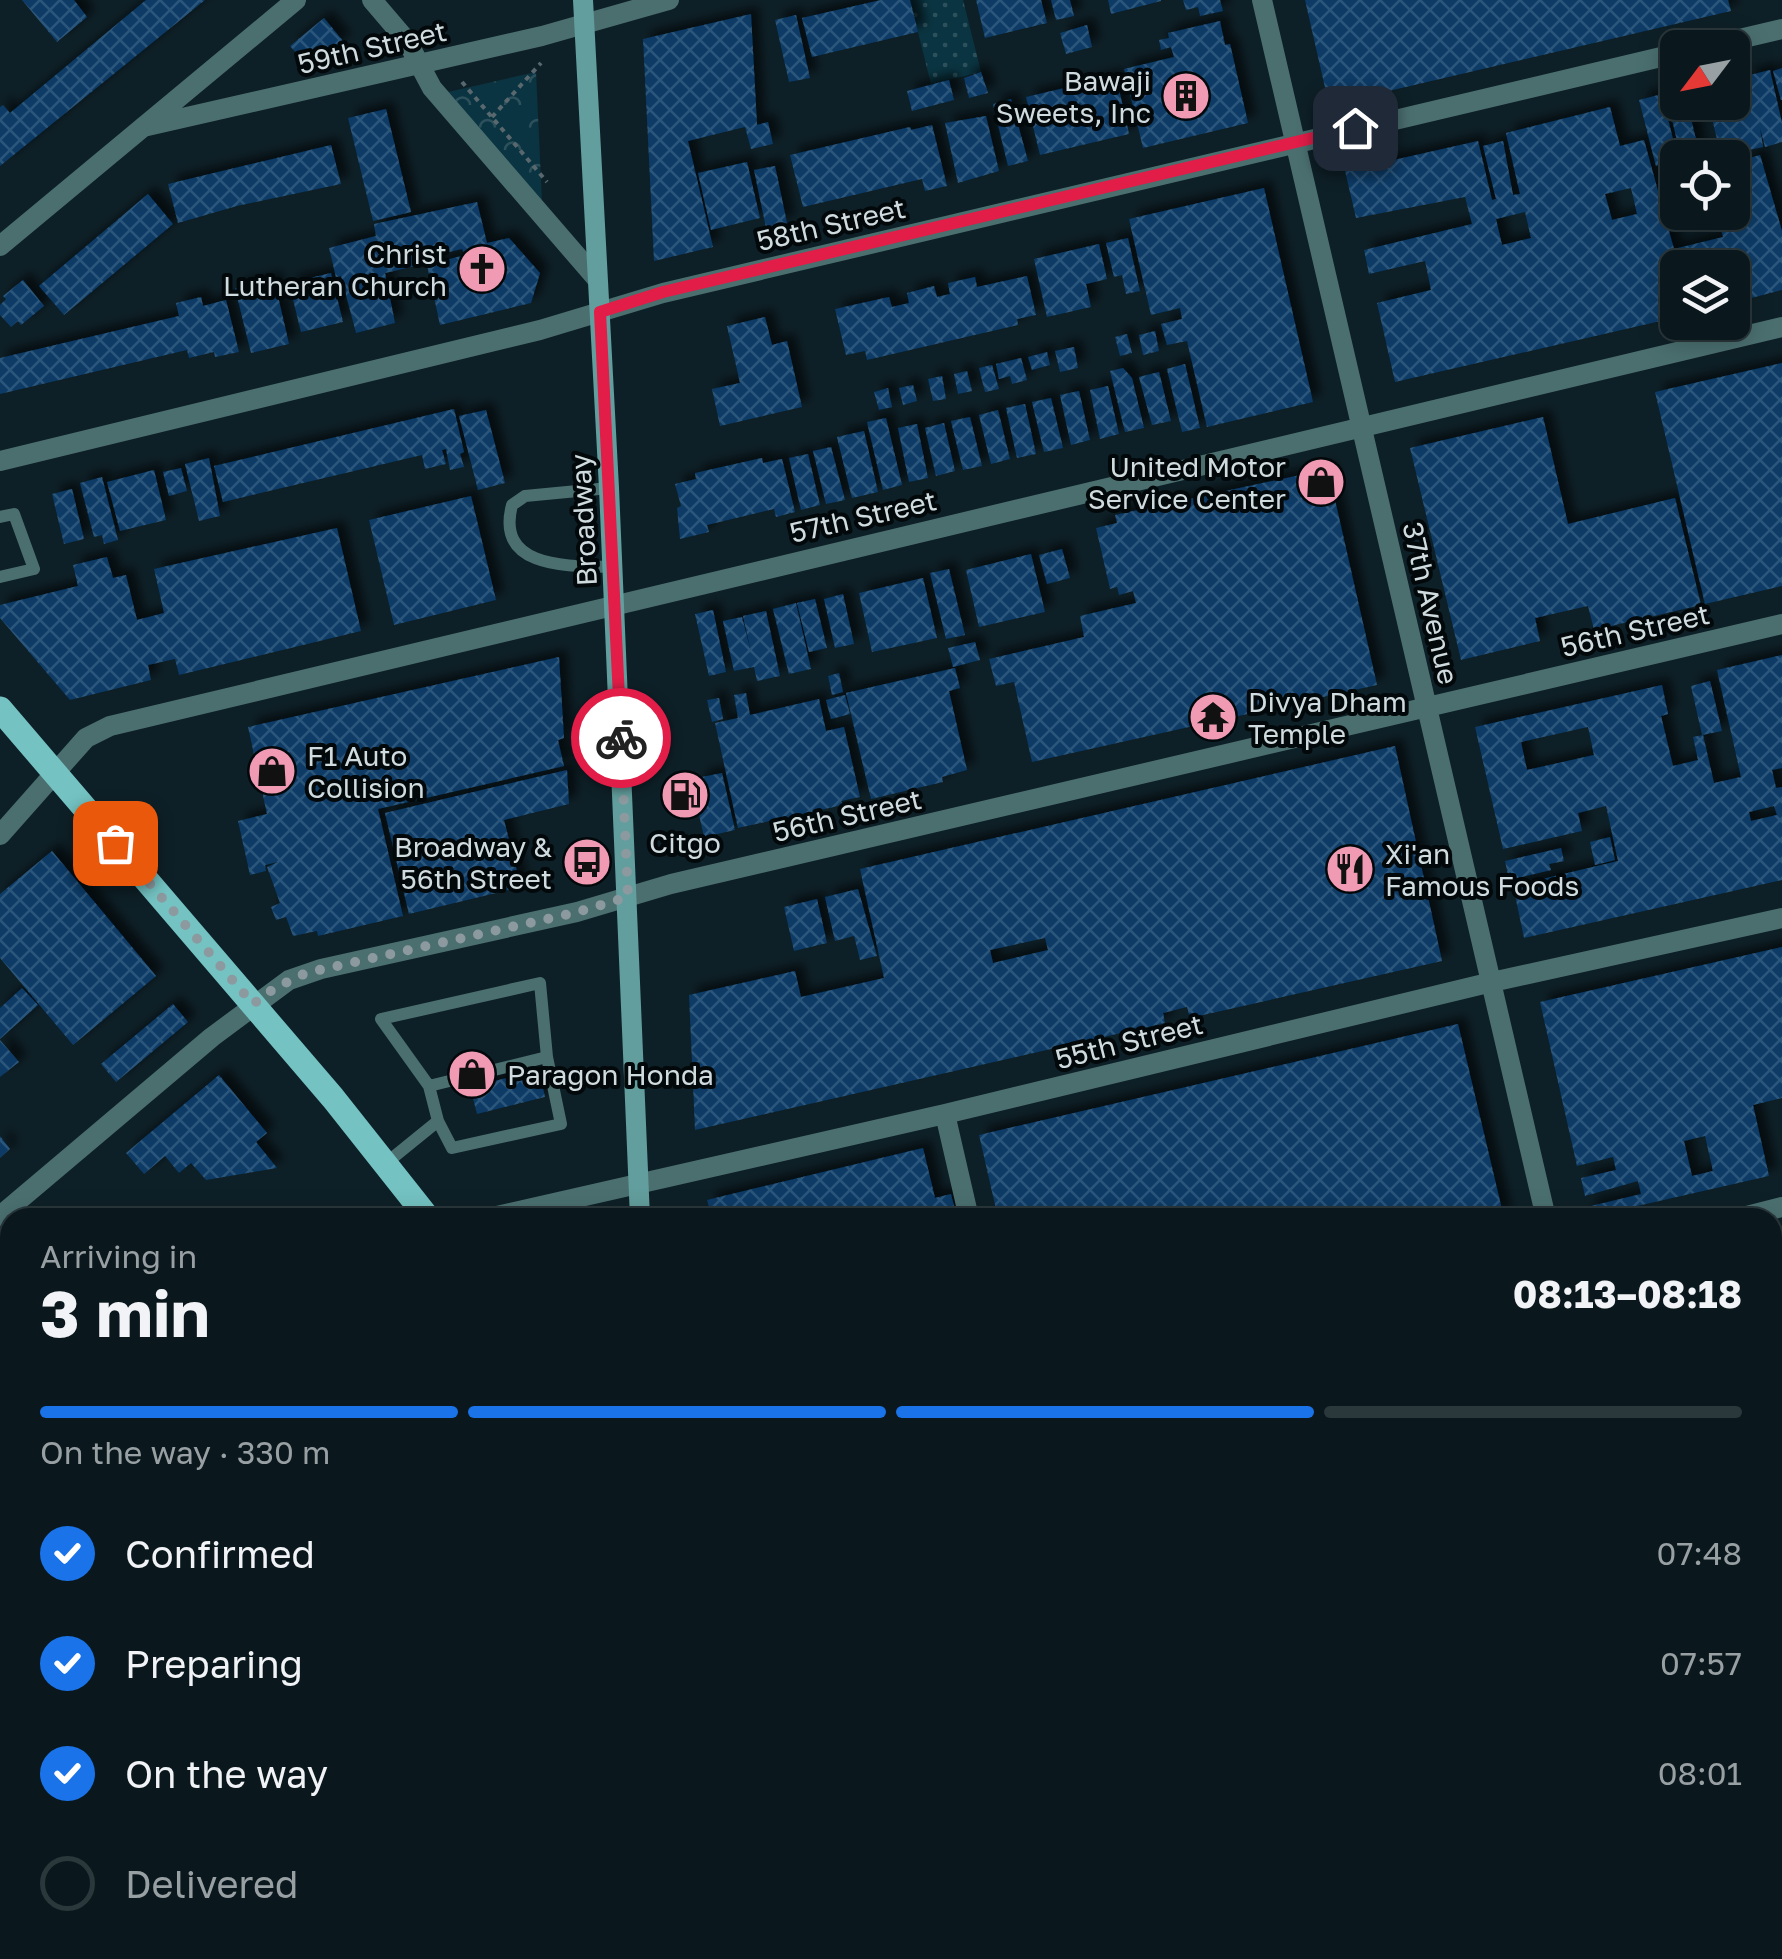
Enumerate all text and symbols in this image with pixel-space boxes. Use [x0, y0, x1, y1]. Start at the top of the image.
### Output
street label: 59th Street [294, 14, 450, 80]
north arrow [1660, 30, 1750, 120]
map controls [1660, 30, 1750, 340]
place label: Bawaji Sweets, Inc [996, 64, 1151, 129]
building icon: Bawaji Sweets, Inc [1160, 70, 1212, 122]
pin [1313, 86, 1398, 171]
icon: home [1328, 101, 1383, 156]
button: locate [1660, 140, 1750, 230]
street label: 58th Street [753, 191, 909, 257]
place label: Christ Lutheran Church [223, 237, 447, 302]
church icon: Christ Lutheran Church [456, 243, 508, 295]
button: layers [1660, 250, 1750, 340]
place label: United Motor Service Center [1088, 450, 1286, 515]
street label: Broadway [563, 453, 603, 587]
shop icon: United Motor Service Center [1295, 456, 1347, 508]
street label: 57th Street [787, 483, 939, 549]
street label: 37th Avenue [1396, 519, 1466, 687]
street label: 56th Street [1557, 597, 1713, 663]
place label: Divya Dham Temple [1248, 685, 1407, 750]
courier [571, 688, 671, 788]
temple icon: Divya Dham Temple [1187, 691, 1239, 743]
icon: bike [594, 711, 649, 766]
place label: F1 Auto Collision [307, 739, 425, 804]
shop icon: F1 Auto Collision [246, 745, 298, 797]
fuel station icon: Citgo [659, 769, 711, 821]
street label: 56th Street [769, 782, 925, 848]
pin [73, 801, 158, 886]
icon: bag [88, 816, 143, 871]
place label: Citgo [649, 826, 721, 859]
place label: Broadway & 56th Street [394, 830, 552, 895]
bus stop icon: Broadway & 56th Street [561, 836, 613, 888]
place label: Xi'an Famous Foods [1385, 837, 1579, 902]
restaurant icon: Xi'an Famous Foods [1324, 843, 1376, 895]
street label: 55th Street [1052, 1007, 1206, 1075]
shop icon: Paragon Honda [446, 1048, 498, 1100]
place label: Paragon Honda [507, 1058, 714, 1091]
text: Arriving in [40, 1237, 197, 1275]
text: 08:13–08:18 [1513, 1271, 1742, 1316]
text: 3 min [40, 1273, 210, 1351]
text: On the way · 330 m [40, 1433, 330, 1471]
icon: check [40, 1526, 95, 1581]
text: Confirmed [125, 1531, 315, 1576]
text: 07:48 [1657, 1534, 1742, 1572]
icon: check [40, 1636, 95, 1691]
text: Preparing [125, 1641, 303, 1686]
text: 07:57 [1660, 1644, 1742, 1682]
icon: check [40, 1746, 95, 1801]
text: On the way [125, 1751, 328, 1796]
text: 08:01 [1658, 1754, 1742, 1792]
text: Delivered [125, 1861, 298, 1906]

